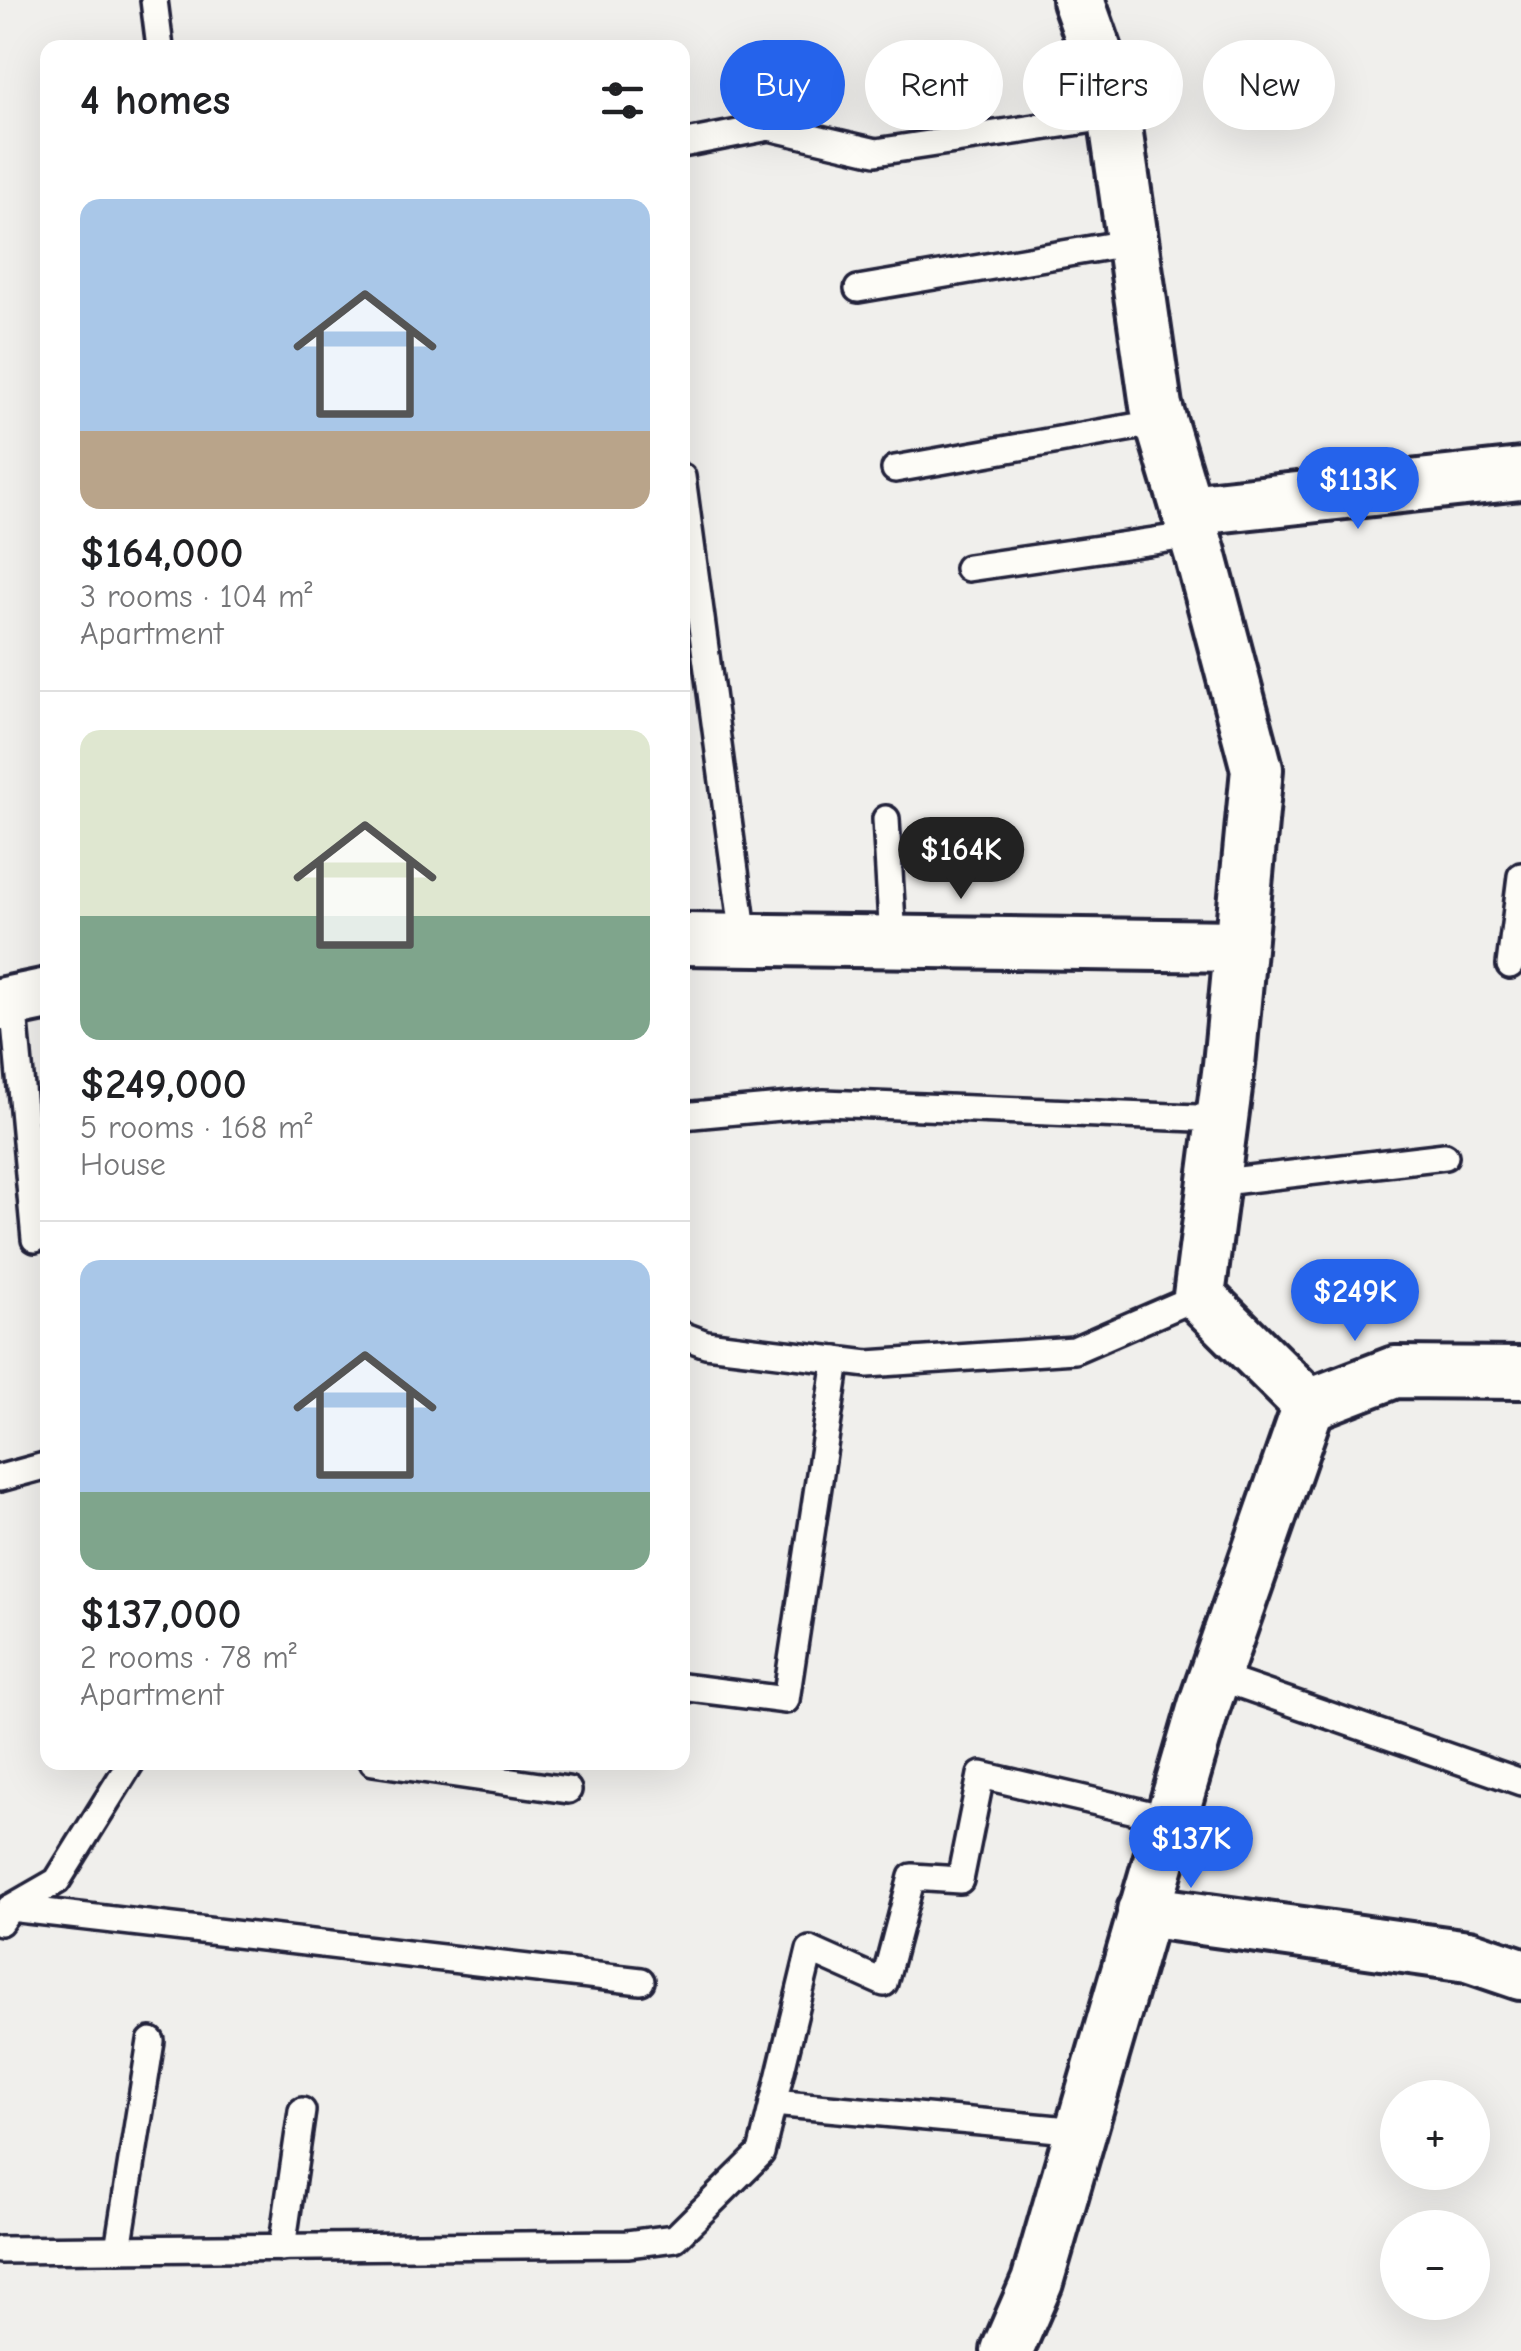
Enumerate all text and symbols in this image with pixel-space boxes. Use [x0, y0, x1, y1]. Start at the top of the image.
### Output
chip: Buy [720, 40, 845, 130]
chip: Rent [865, 40, 1003, 130]
chip: Filters [1023, 40, 1183, 130]
chip: New [1203, 40, 1335, 130]
icon: filters [595, 73, 650, 128]
text: 4 homes [80, 76, 230, 125]
icon: home [275, 264, 455, 444]
pin: $113K [1288, 447, 1428, 532]
text: $113K [1319, 461, 1397, 498]
text: $164,000 [80, 529, 244, 578]
text: 3 rooms · 104 m² [80, 578, 312, 615]
text: Apartment [80, 615, 223, 652]
icon: home [275, 795, 455, 975]
pin: $164K [891, 817, 1031, 902]
text: $164K [920, 831, 1002, 868]
text: $249,000 [80, 1060, 247, 1109]
text: 5 rooms · 168 m² [80, 1109, 312, 1146]
text: House [80, 1146, 166, 1183]
pin: $249K [1285, 1259, 1425, 1344]
text: $249K [1313, 1273, 1397, 1310]
icon: home [275, 1325, 455, 1505]
text: $137,000 [80, 1590, 242, 1639]
text: 2 rooms · 78 m² [80, 1639, 297, 1676]
text: Apartment [80, 1676, 223, 1713]
pin: $137K [1121, 1806, 1261, 1891]
text: $137K [1151, 1820, 1231, 1857]
map controls [1380, 2080, 1490, 2320]
button: + [1380, 2080, 1490, 2190]
button: − [1380, 2210, 1490, 2320]

